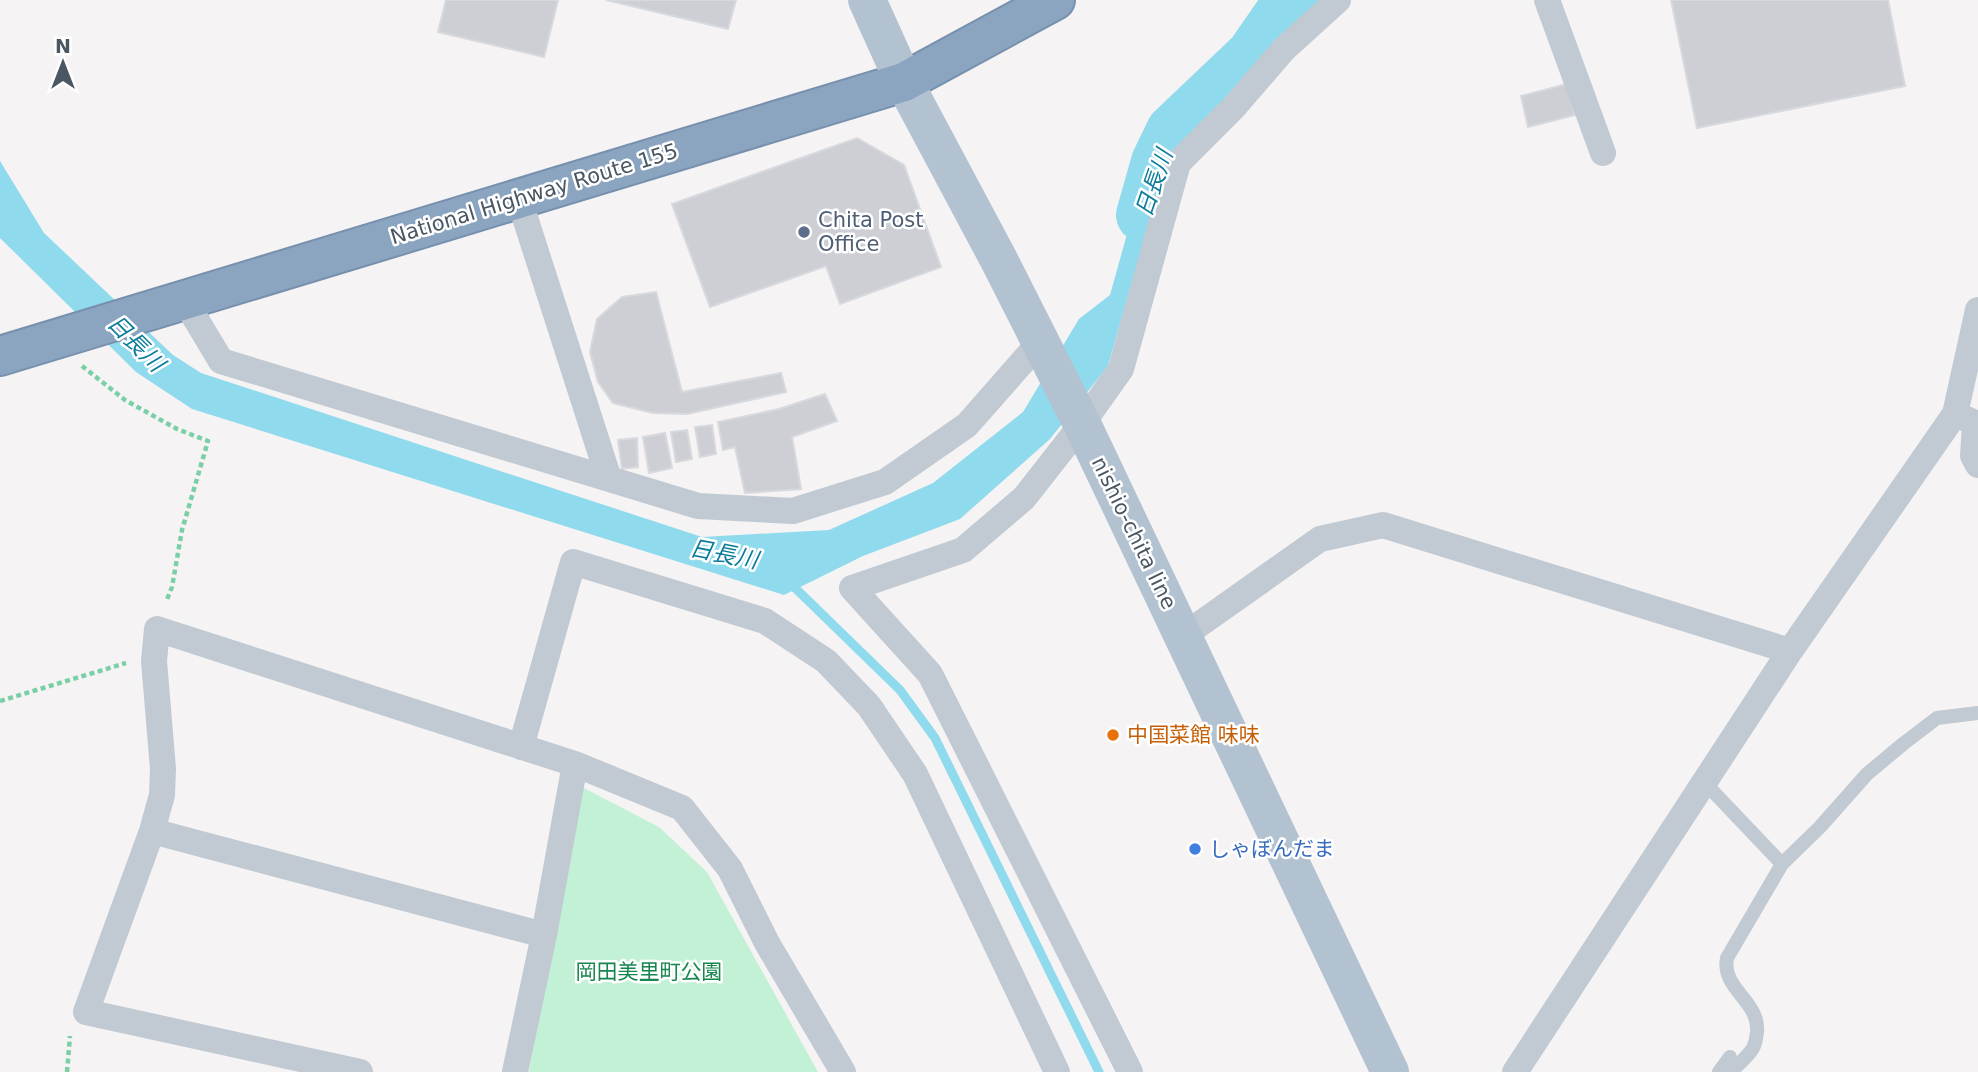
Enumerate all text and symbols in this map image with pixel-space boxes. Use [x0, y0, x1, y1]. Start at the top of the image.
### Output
north arrow [28, 28, 98, 98]
text: N [55, 35, 71, 57]
street label: National Highway Route 155 [387, 139, 681, 249]
water label: 日長川 [1130, 143, 1179, 220]
place label: Chita Post Office [818, 208, 924, 256]
marker: Chita Post Office [796, 224, 812, 240]
water label: 日長川 [102, 309, 172, 379]
street label: nishio-chita line [1087, 453, 1181, 613]
water label: 日長川 [688, 535, 763, 574]
place label: 中国菜館 味味 [1127, 723, 1260, 747]
marker: 中国菜館 味味 [1105, 727, 1121, 743]
place label: しゃぼんだま [1209, 837, 1335, 861]
marker: しゃぼんだま [1187, 841, 1203, 857]
park label: 岡田美里町公園 [576, 960, 723, 984]

